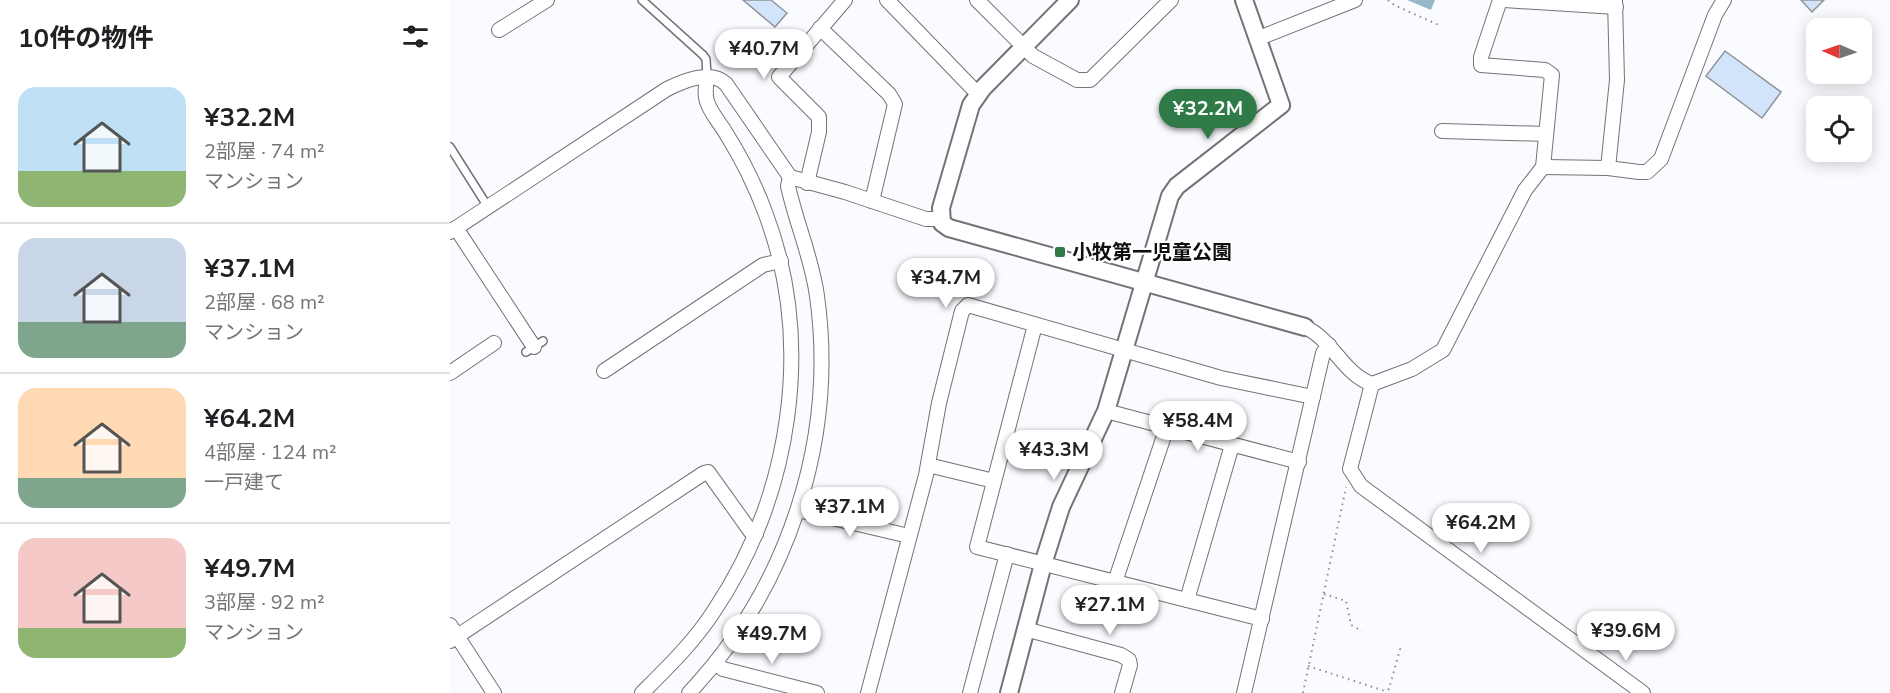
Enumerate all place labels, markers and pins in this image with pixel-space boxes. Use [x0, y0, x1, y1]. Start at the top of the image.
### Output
pin: ¥40.7M [715, 29, 813, 80]
pin: ¥32.2M [1159, 89, 1257, 140]
place label: 小牧第一児童公園 [1072, 239, 1232, 266]
marker: 小牧第一児童公園 [1053, 245, 1067, 259]
pin: ¥34.7M [897, 258, 995, 309]
pin: ¥58.4M [1149, 401, 1247, 452]
pin: ¥43.3M [1005, 430, 1103, 481]
pin: ¥37.1M [801, 487, 899, 538]
pin: ¥64.2M [1432, 503, 1530, 554]
pin: ¥27.1M [1061, 585, 1159, 636]
pin: ¥39.6M [1577, 611, 1675, 662]
pin: ¥49.7M [723, 614, 821, 665]

